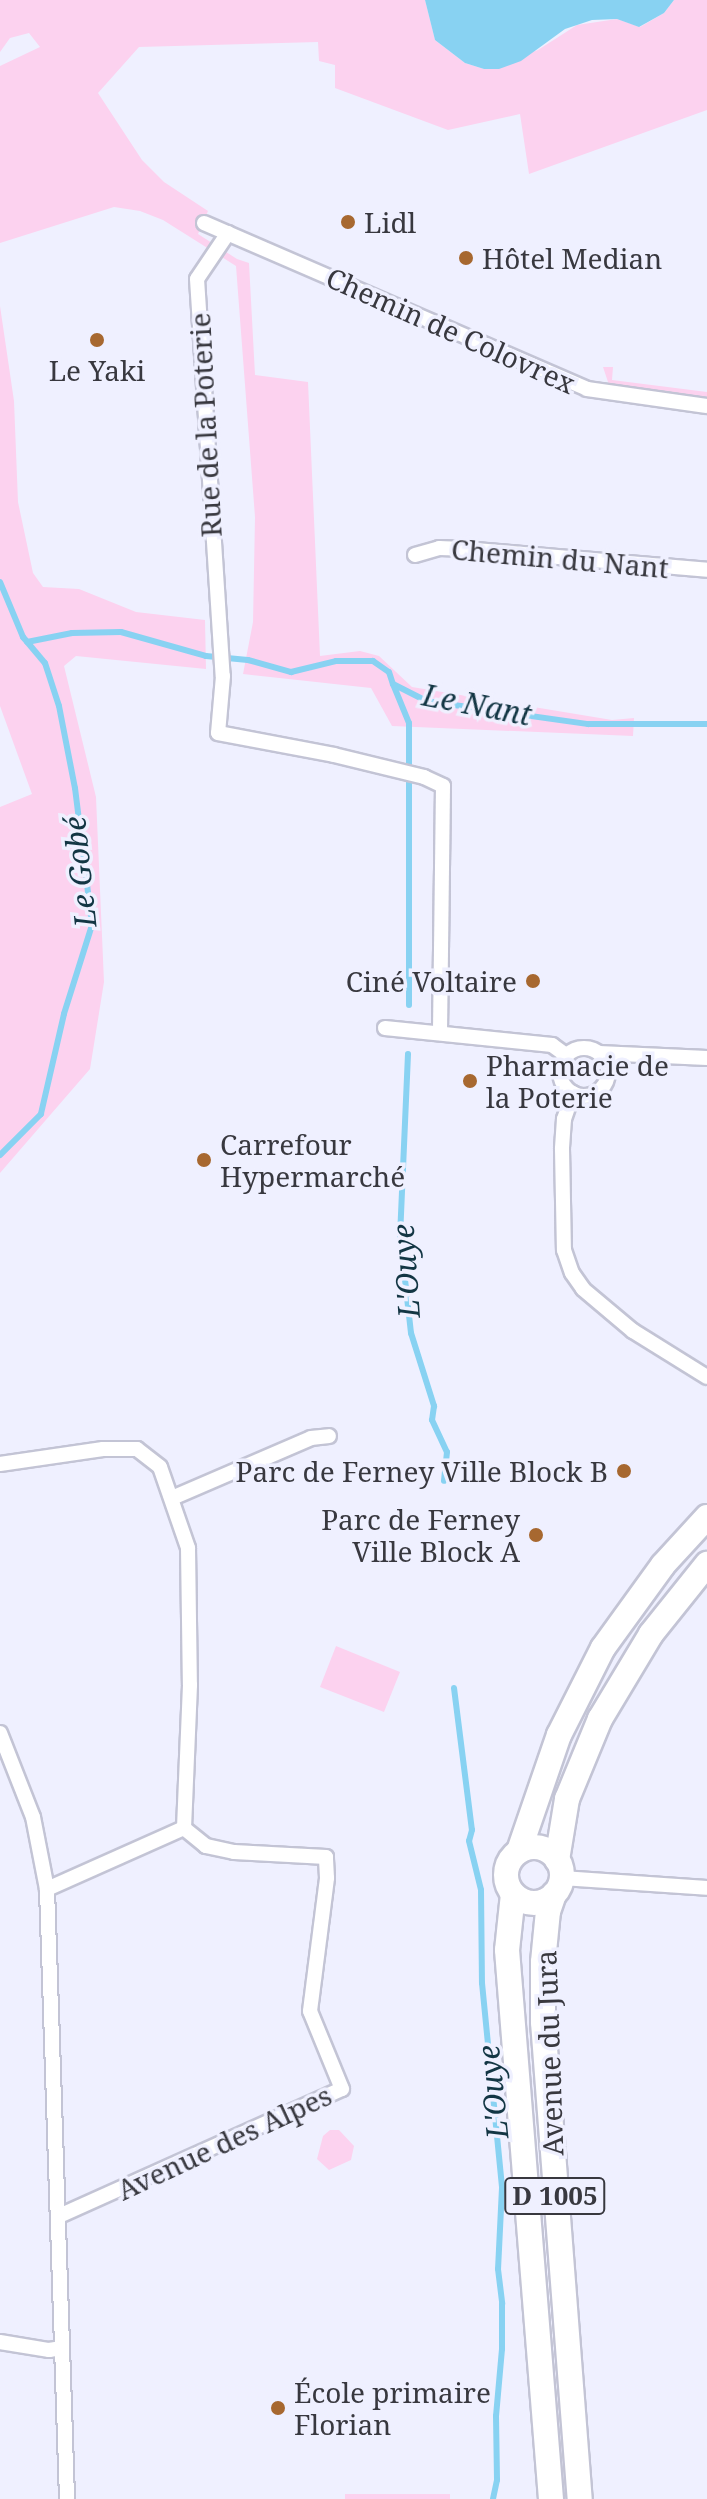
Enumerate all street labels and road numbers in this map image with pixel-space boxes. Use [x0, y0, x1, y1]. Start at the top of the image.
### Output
street label: Chemin de Colovrex [321, 260, 581, 400]
street label: Rue de la Poterie [182, 312, 228, 538]
street label: Chemin du Nant [450, 532, 670, 584]
street label: Avenue du Jura [529, 1950, 569, 2156]
street label: Avenue des Alpes [111, 2078, 337, 2206]
road number: D 1005 [503, 2174, 607, 2218]

